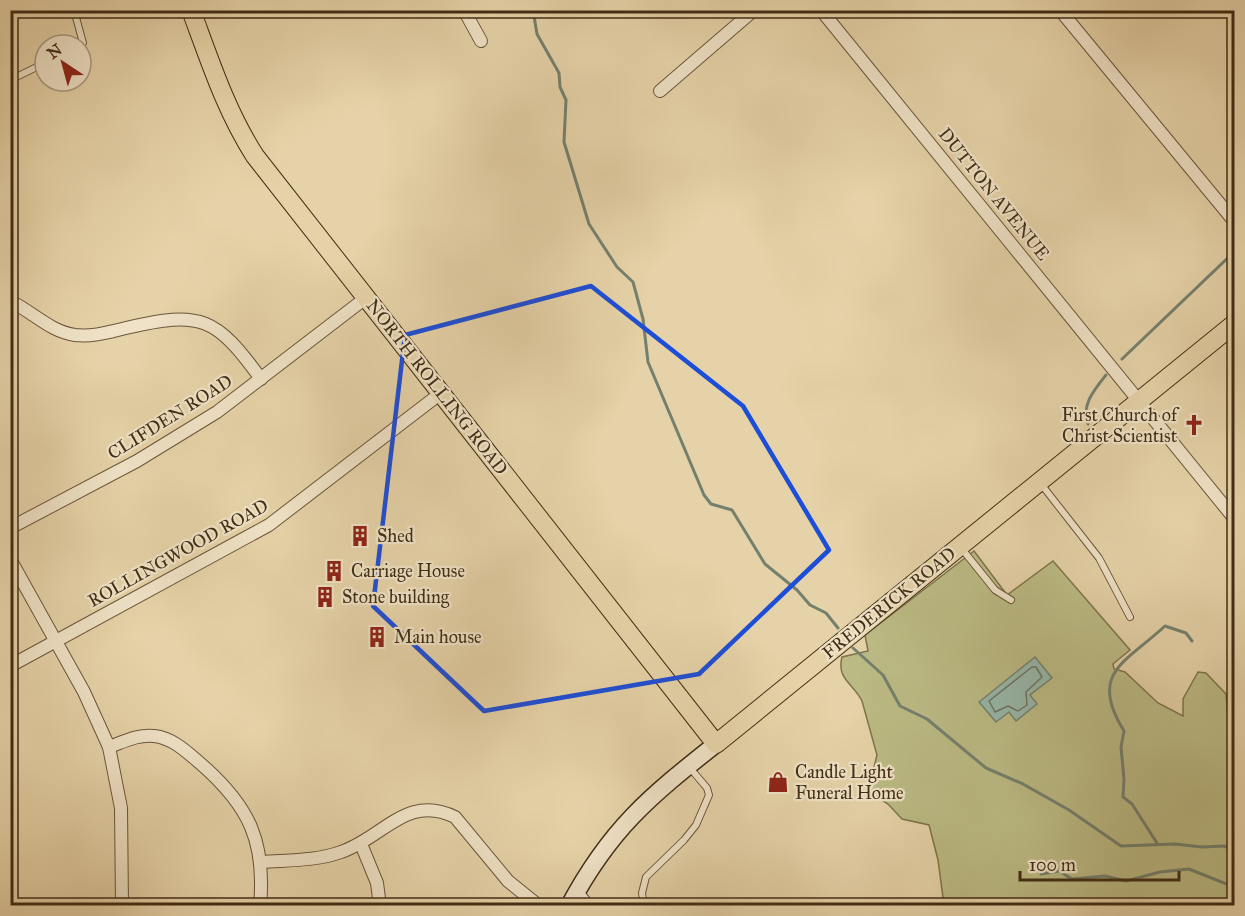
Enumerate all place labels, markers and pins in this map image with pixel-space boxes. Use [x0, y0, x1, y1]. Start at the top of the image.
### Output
place label: First Church of Christ Scientist [1062, 404, 1180, 447]
church icon: First Church of Christ Scientist [1182, 413, 1206, 437]
building icon: Shed [348, 524, 372, 548]
place label: Shed [377, 525, 414, 547]
building icon: Carriage House [322, 559, 346, 583]
place label: Carriage House [351, 560, 465, 583]
building icon: Stone building [313, 585, 337, 609]
place label: Stone building [342, 586, 450, 609]
building icon: Main house [365, 625, 389, 649]
place label: Main house [394, 626, 482, 648]
place label: Candle Light Funeral Home [795, 761, 904, 804]
shop icon: Candle Light Funeral Home [766, 770, 790, 794]

